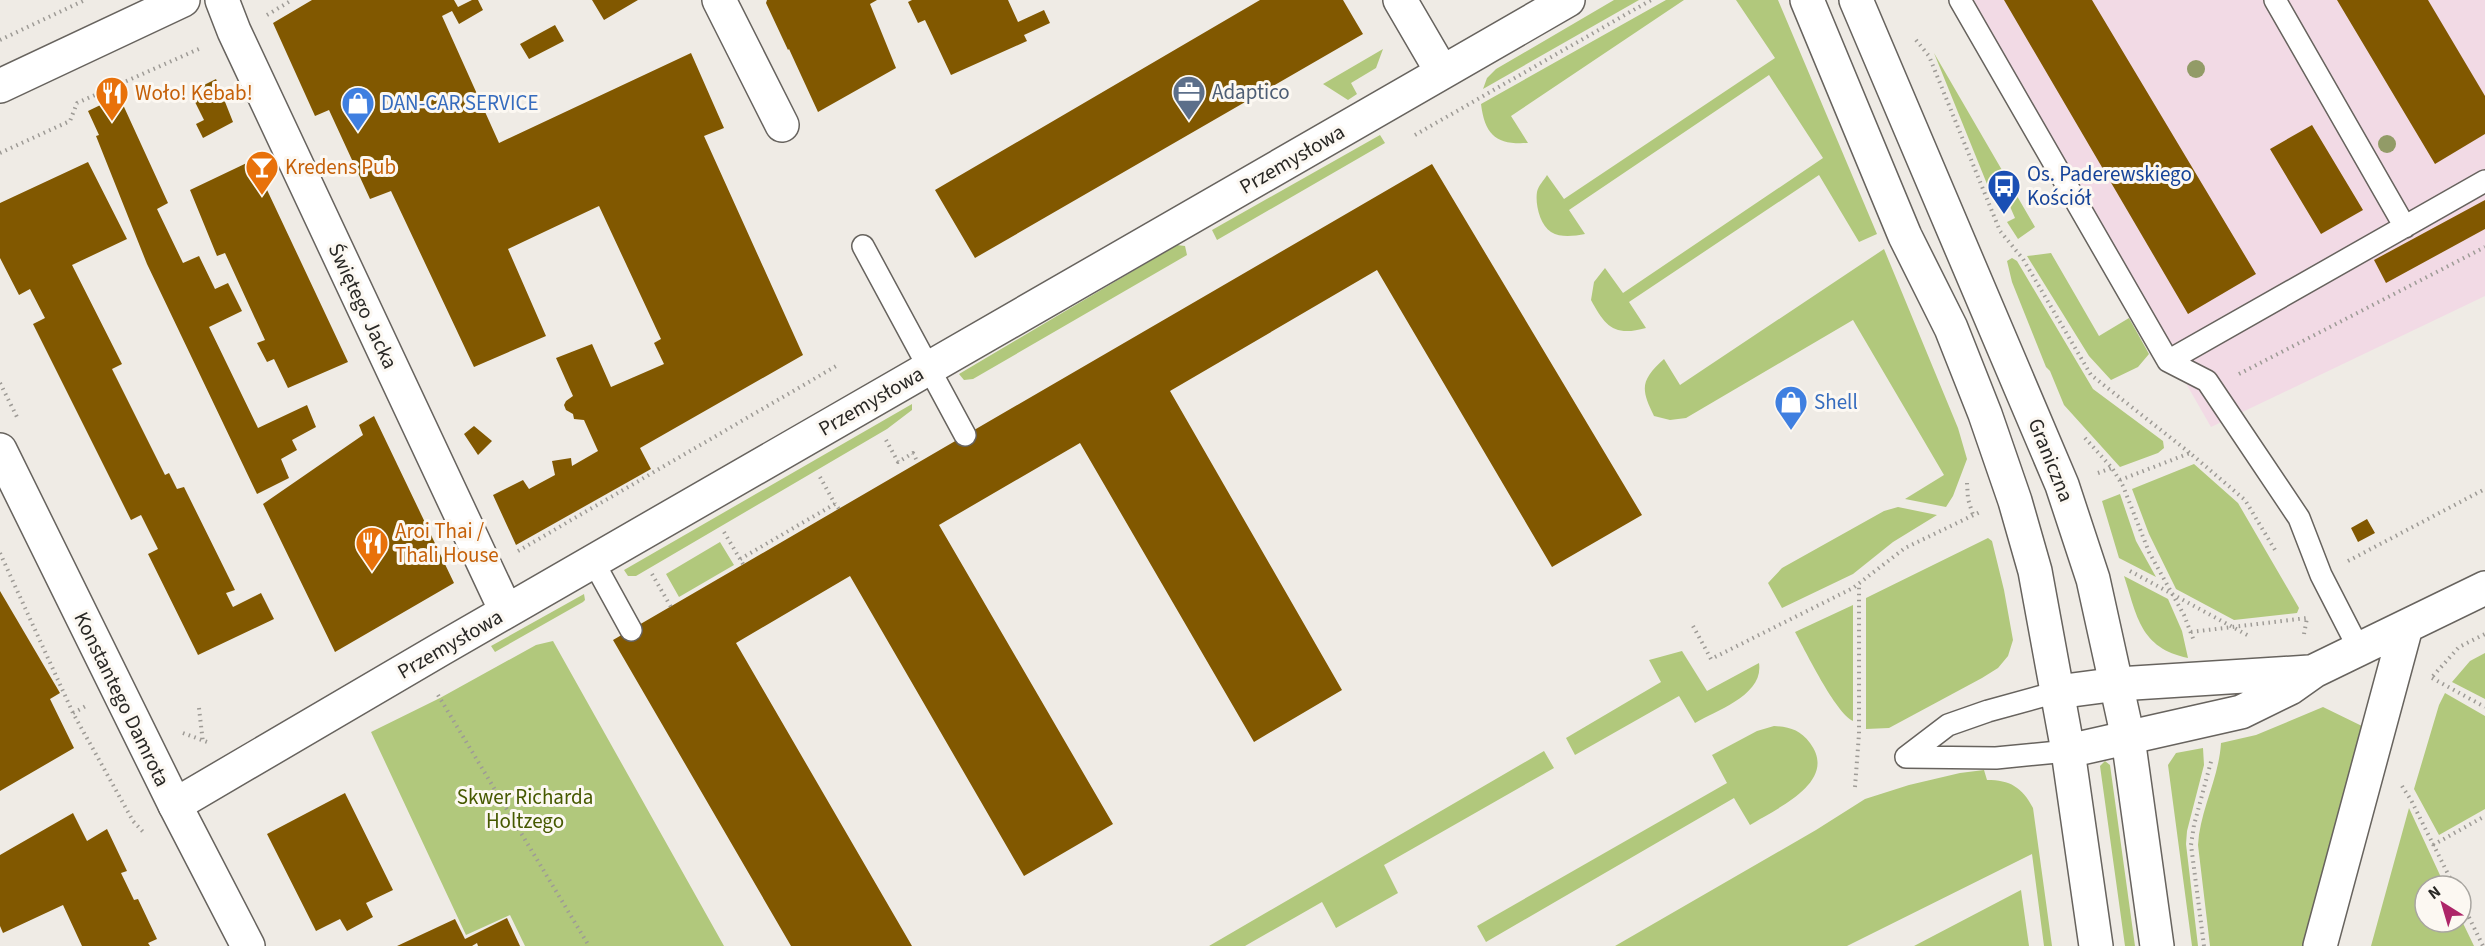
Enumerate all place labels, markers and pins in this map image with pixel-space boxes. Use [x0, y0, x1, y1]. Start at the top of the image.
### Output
office icon: Adaptico [1171, 74, 1207, 121]
restaurant icon: Woło! Kebab! [94, 75, 130, 122]
place label: Adaptico [1212, 77, 1290, 107]
place label: Woło! Kebab! [135, 78, 253, 108]
shop icon: DAN-CAR SERVICE [340, 85, 376, 132]
place label: DAN-CAR SERVICE [381, 88, 539, 118]
bar icon: Kredens Pub [244, 149, 280, 196]
place label: Kredens Pub [285, 152, 396, 182]
place label: Os. Paderewskiego Kościół [2027, 159, 2192, 213]
bus stop icon: Os. Paderewskiego Kościół [1986, 168, 2022, 215]
shop icon: Shell [1773, 384, 1809, 431]
place label: Shell [1814, 387, 1858, 417]
place label: Aroi Thai / Thali House [395, 516, 499, 570]
restaurant icon: Aroi Thai / Thali House [354, 525, 390, 572]

